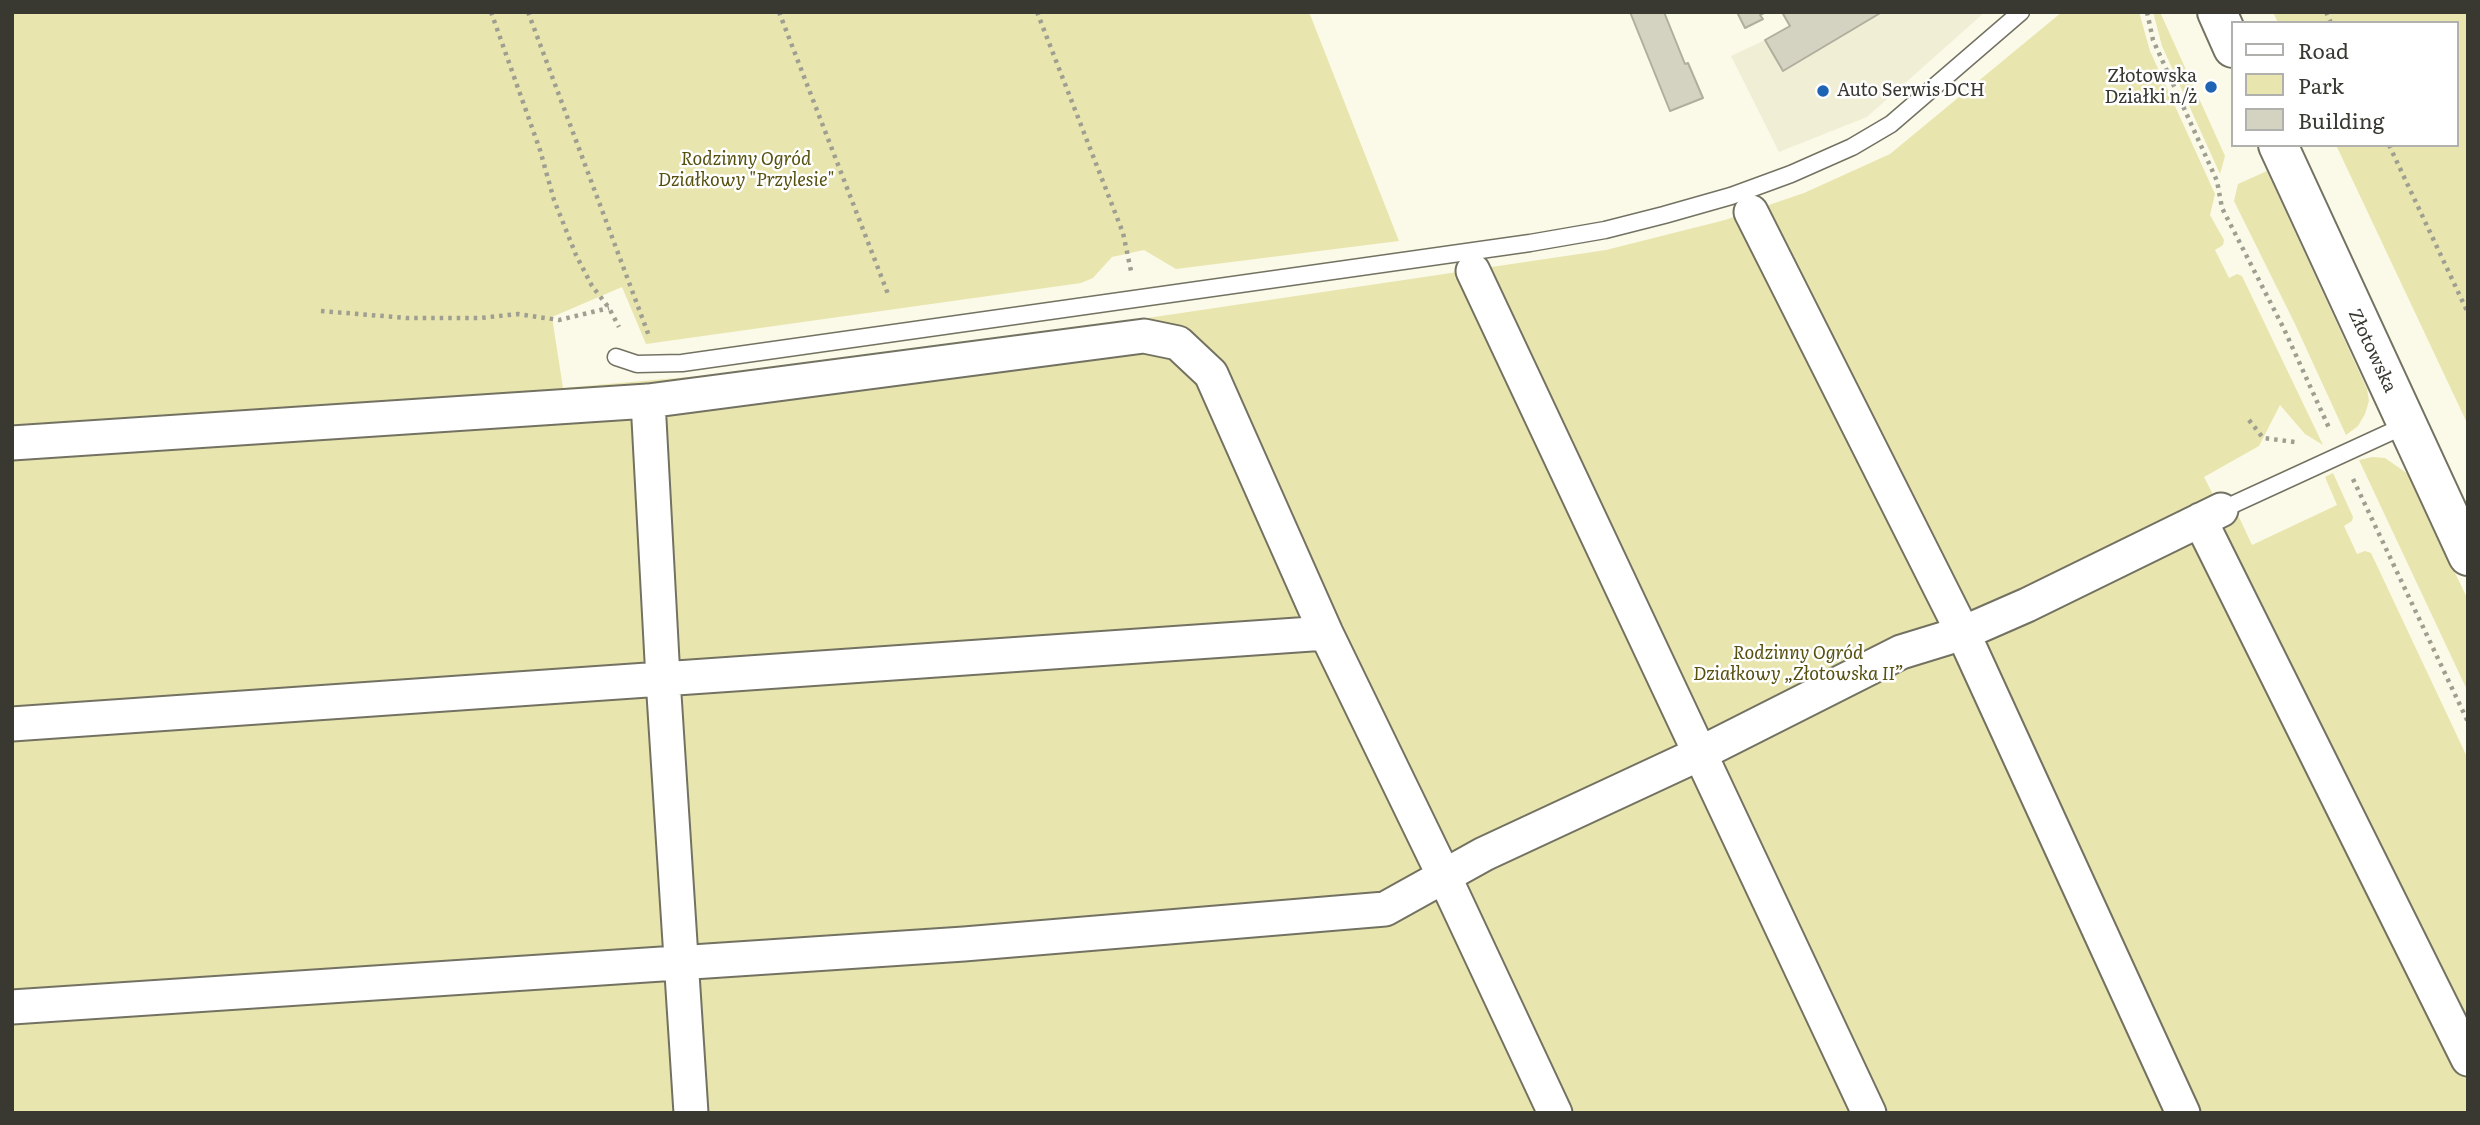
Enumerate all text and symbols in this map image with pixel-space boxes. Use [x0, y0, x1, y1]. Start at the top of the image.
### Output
legend [2232, 21, 2459, 147]
text: Road [2298, 34, 2349, 65]
place label: Złotowska Działki n/ż [2105, 66, 2197, 108]
text: Park [2298, 69, 2344, 100]
marker: Złotowska Działki n/ż [2203, 79, 2219, 95]
place label: Auto Serwis DCH [1837, 80, 1985, 102]
marker: Auto Serwis DCH [1815, 83, 1831, 99]
text: Building [2298, 104, 2384, 135]
park label: Rodzinny Ogród Działkowy "Przylesie" [658, 149, 834, 192]
street label: Złotowska [2343, 306, 2401, 396]
park label: Rodzinny Ogród Działkowy „Złotowska II” [1693, 643, 1903, 686]

